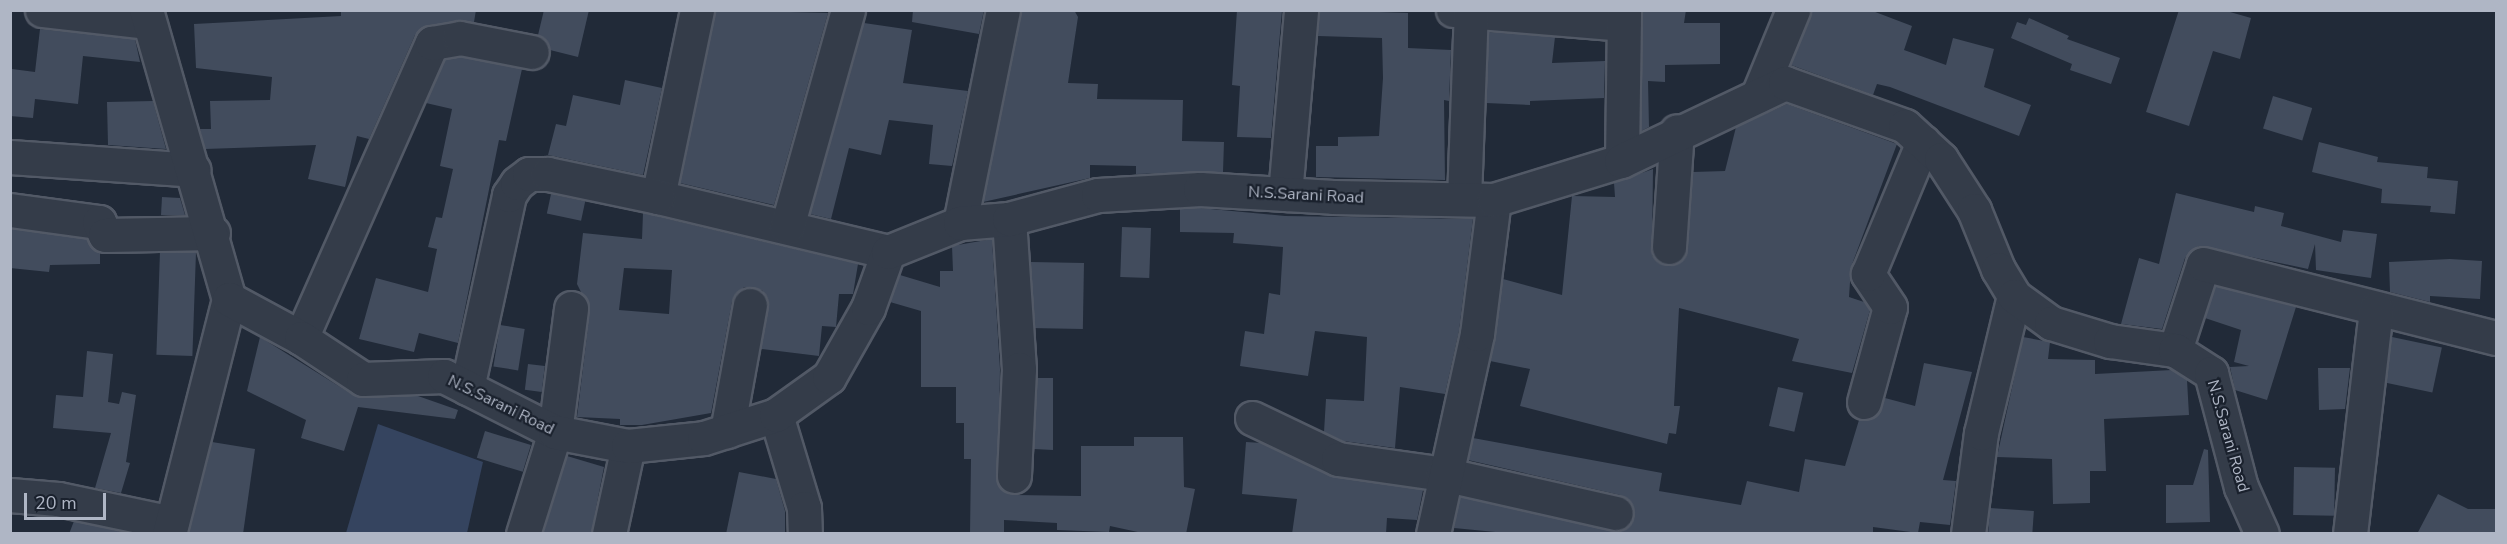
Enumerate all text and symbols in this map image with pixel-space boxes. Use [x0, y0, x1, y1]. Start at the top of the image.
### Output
street label: N.S.Sarani Road [1248, 182, 1364, 208]
street label: N.S.Sarani Road [445, 371, 557, 439]
street label: N.S.Sarani Road [2203, 378, 2253, 494]
scale bar [27, 481, 110, 519]
text: 20 m [35, 491, 77, 515]

